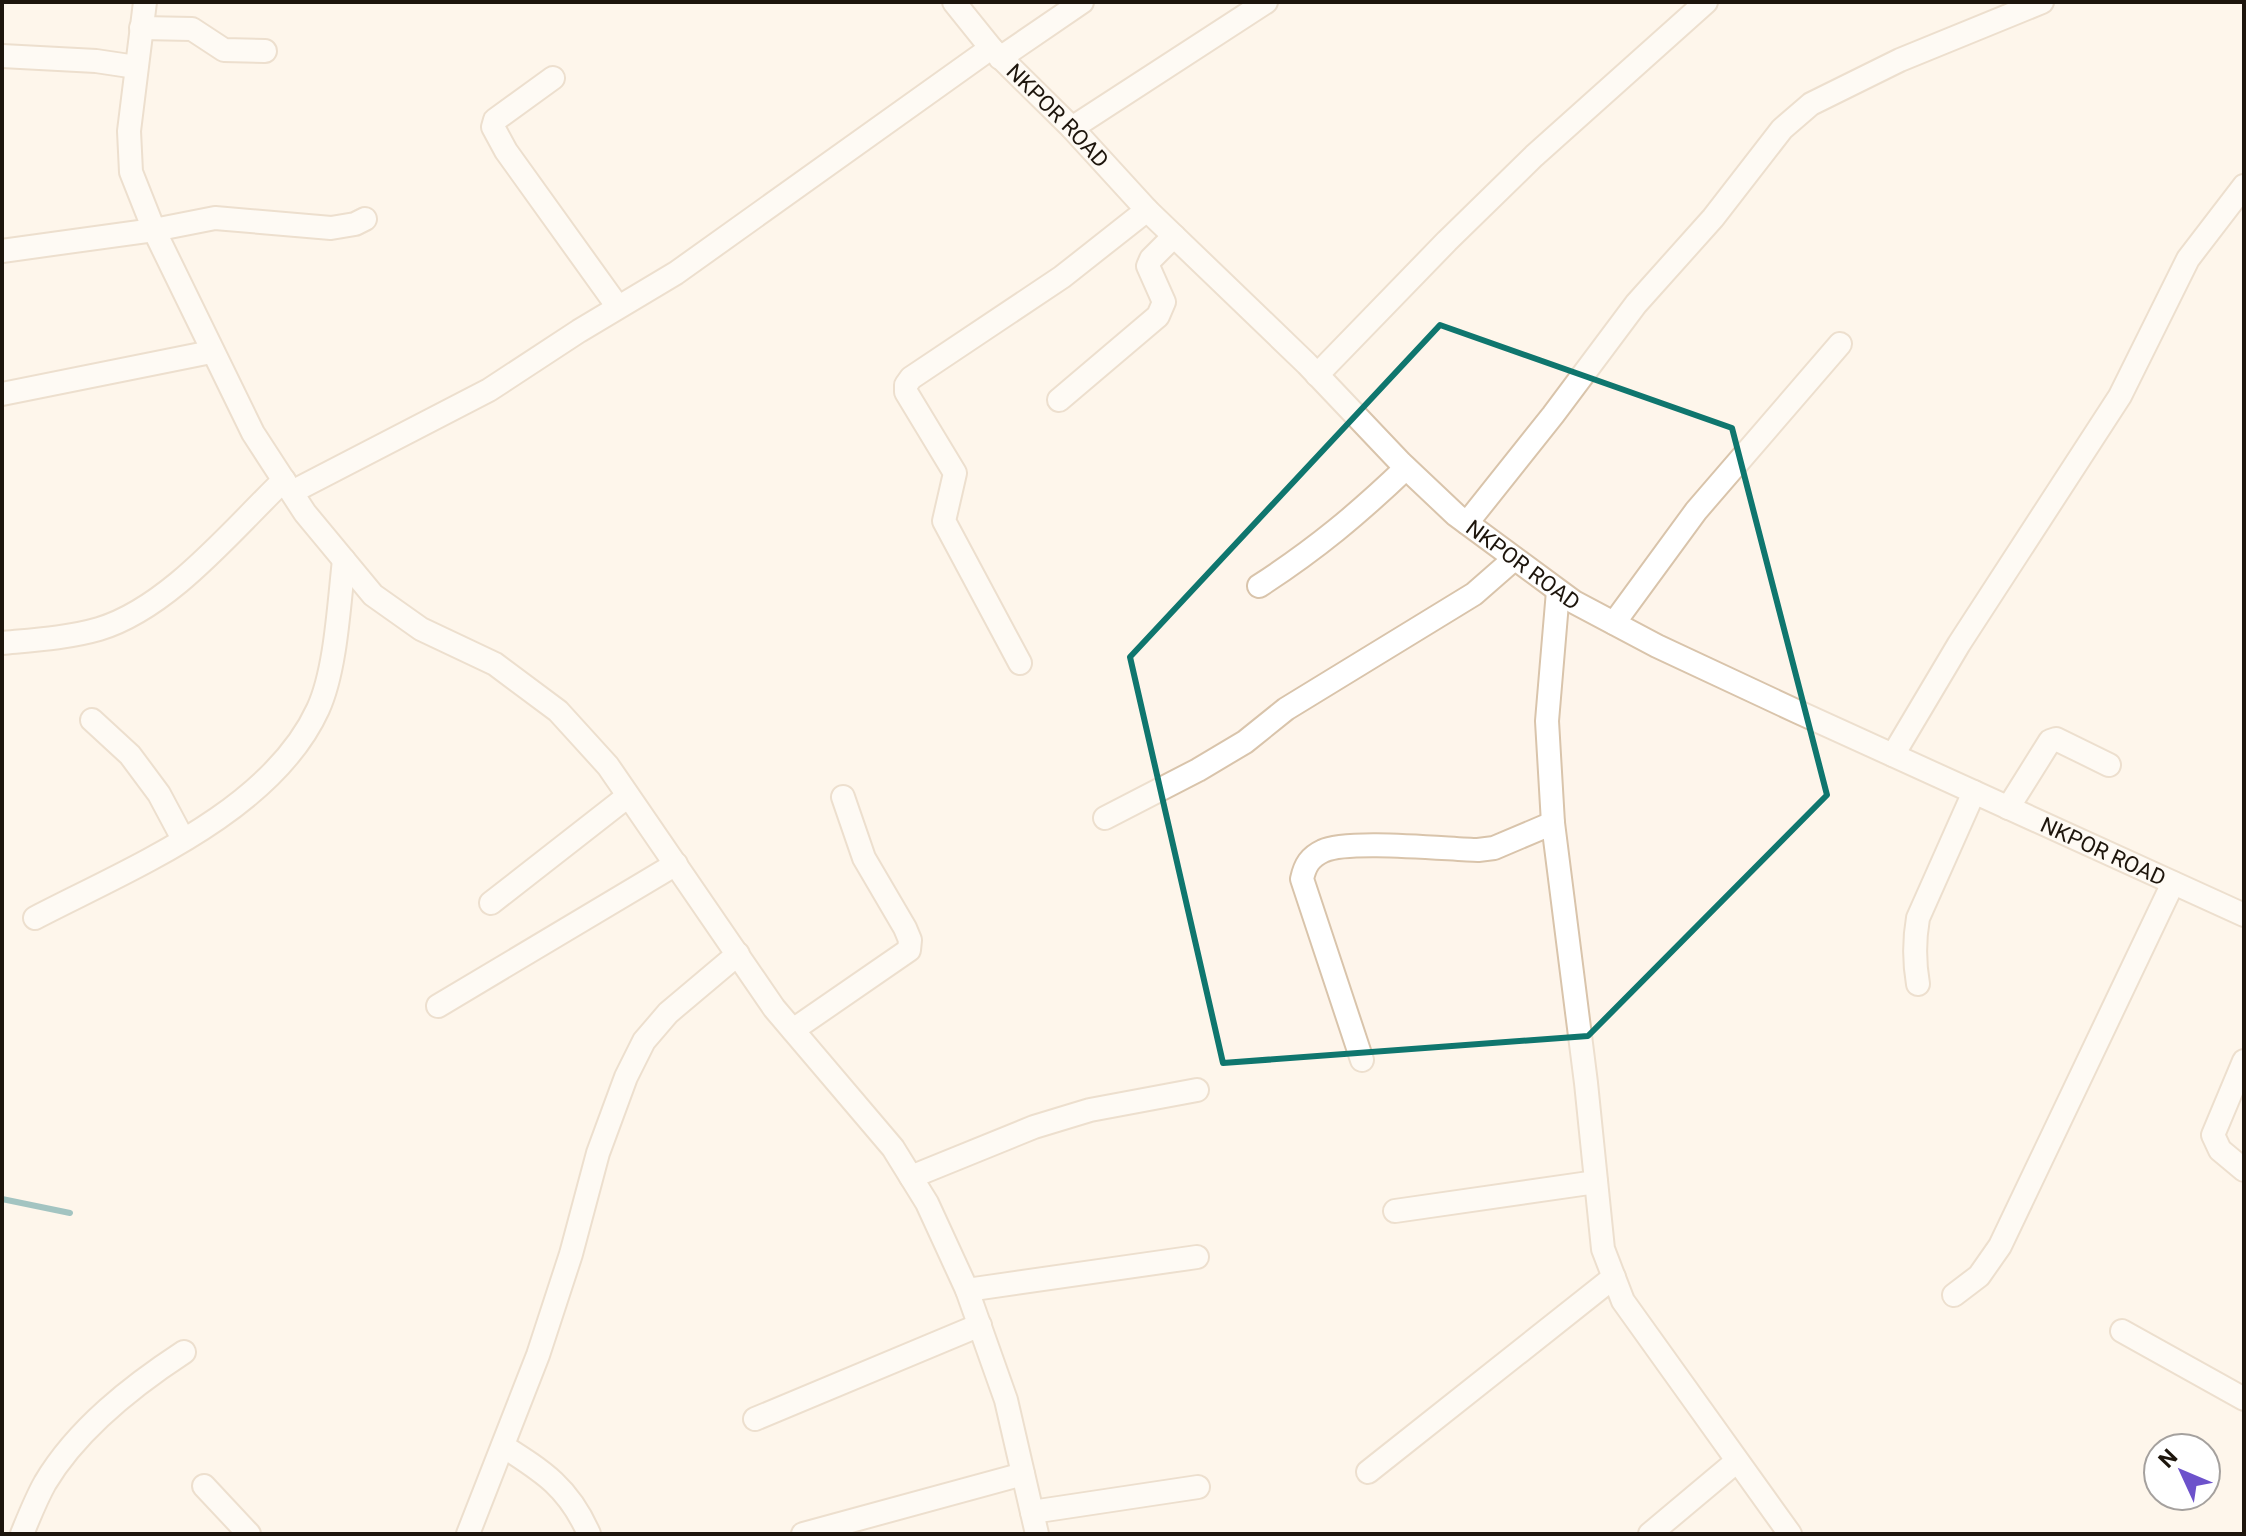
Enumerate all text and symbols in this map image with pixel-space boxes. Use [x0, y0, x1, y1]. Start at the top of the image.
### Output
street label: NKPOR ROAD [1002, 58, 1114, 172]
street label: NKPOR ROAD [1462, 515, 1585, 615]
street label: NKPOR ROAD [2037, 812, 2170, 890]
north arrow [2142, 1432, 2222, 1512]
text: N [2154, 1444, 2182, 1473]

